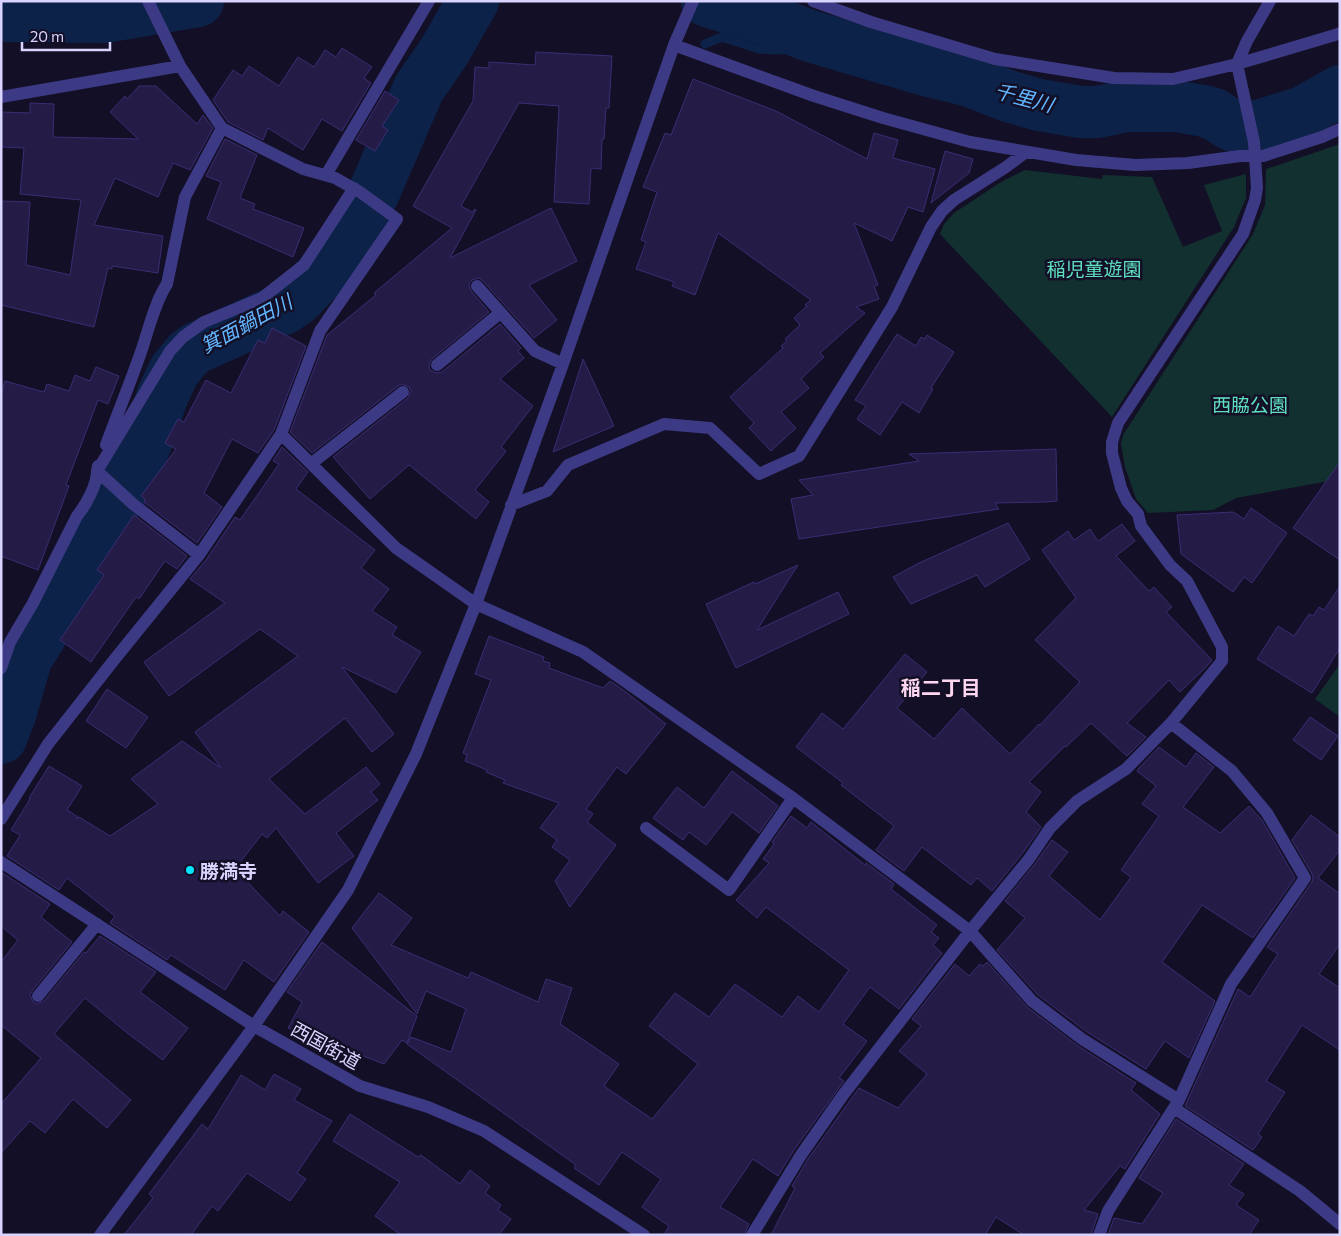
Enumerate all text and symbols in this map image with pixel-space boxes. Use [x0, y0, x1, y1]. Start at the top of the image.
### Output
scale bar [22, 20, 110, 52]
text: 20 m [30, 27, 64, 45]
water label: 千里川 [992, 78, 1058, 117]
park label: 稲児童遊園 [1046, 257, 1142, 280]
water label: 箕面鍋田川 [196, 288, 298, 357]
park label: 西脇公園 [1212, 393, 1288, 416]
district label: 稲二丁目 [901, 675, 981, 699]
place label: 勝満寺 [200, 859, 257, 882]
marker: 勝満寺 [184, 864, 196, 876]
street label: 西国街道 [287, 1017, 365, 1073]

